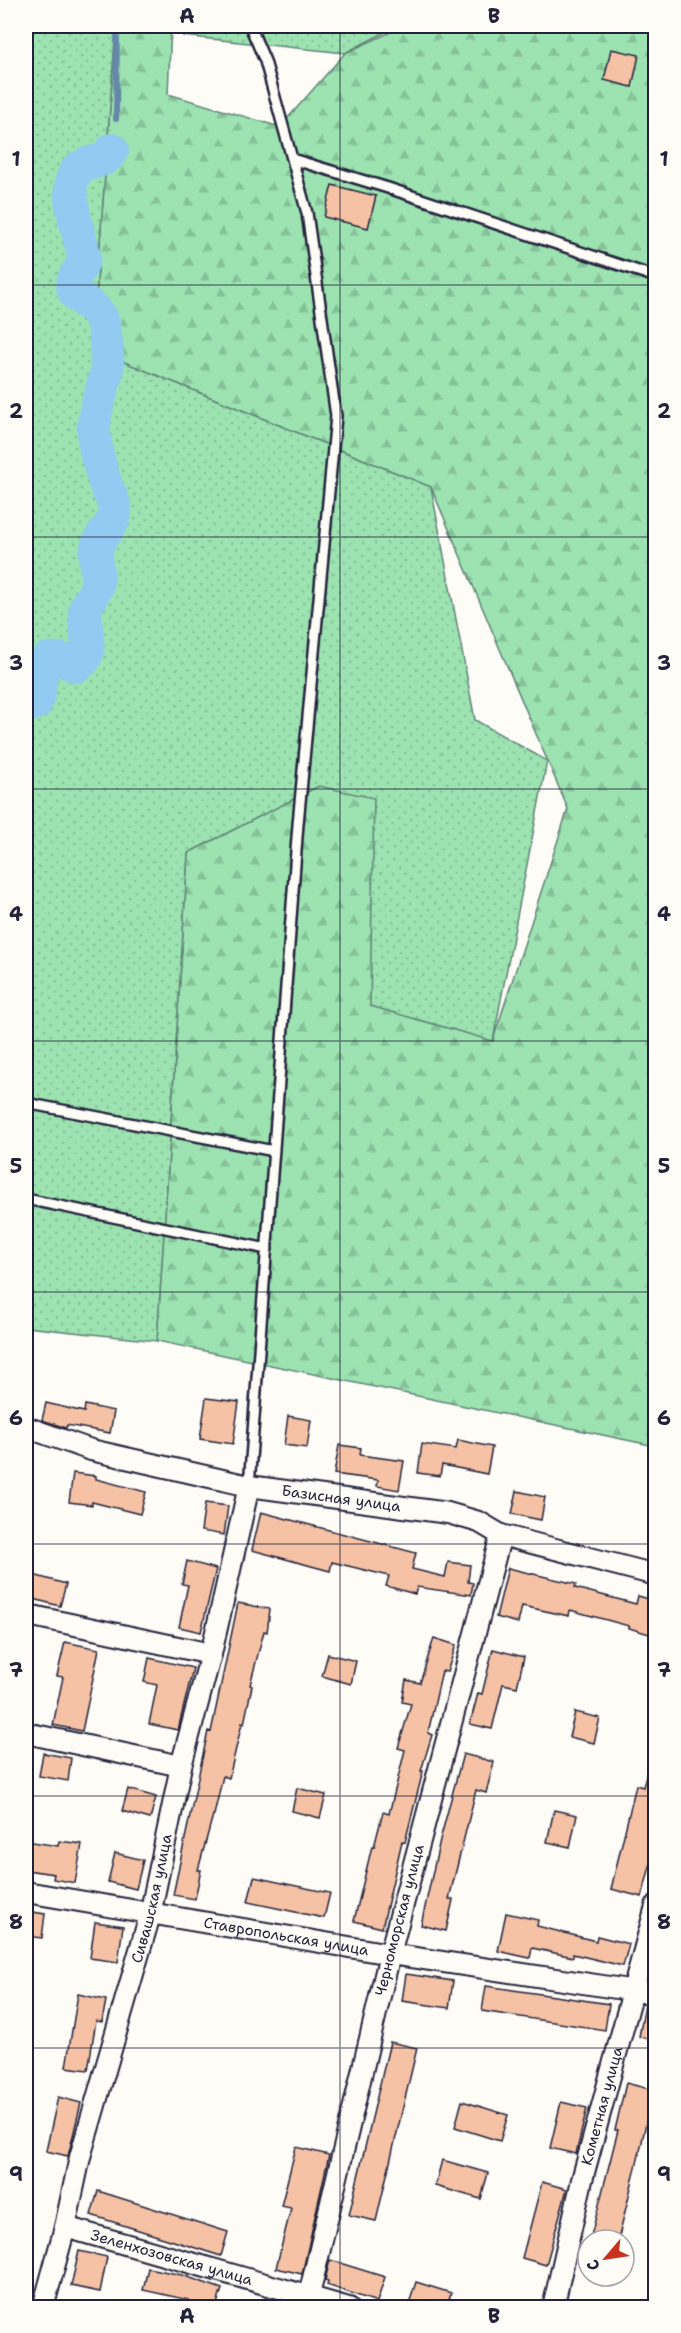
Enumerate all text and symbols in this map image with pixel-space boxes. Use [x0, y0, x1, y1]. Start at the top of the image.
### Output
text: A [179, 3, 195, 29]
text: B [488, 3, 500, 29]
text: 1 [11, 146, 21, 172]
text: 1 [659, 146, 669, 172]
text: 2 [9, 398, 23, 424]
text: 2 [657, 398, 671, 424]
text: 3 [9, 650, 23, 676]
text: 3 [657, 650, 671, 676]
text: 4 [9, 901, 23, 927]
text: 4 [657, 901, 671, 927]
text: 5 [10, 1153, 22, 1179]
text: 5 [658, 1153, 670, 1179]
text: 6 [9, 1405, 23, 1431]
text: 6 [657, 1405, 671, 1431]
street label: Базисная улица [280, 1481, 403, 1517]
text: 7 [9, 1657, 23, 1683]
text: 7 [657, 1657, 671, 1683]
street label: Сивашская улица [127, 1831, 177, 1965]
street label: Черноморская улица [370, 1841, 429, 1998]
text: 8 [9, 1909, 23, 1935]
text: 8 [657, 1909, 671, 1935]
street label: Ставропольская улица [202, 1912, 371, 1960]
street label: Кометная улица [576, 2044, 628, 2167]
text: 9 [9, 2161, 23, 2187]
text: 9 [657, 2161, 671, 2187]
street label: Зеленхозовская улица [89, 2225, 256, 2290]
north arrow [576, 2228, 636, 2288]
text: С [582, 2255, 605, 2274]
text: A [179, 2303, 195, 2329]
text: B [488, 2303, 500, 2329]

